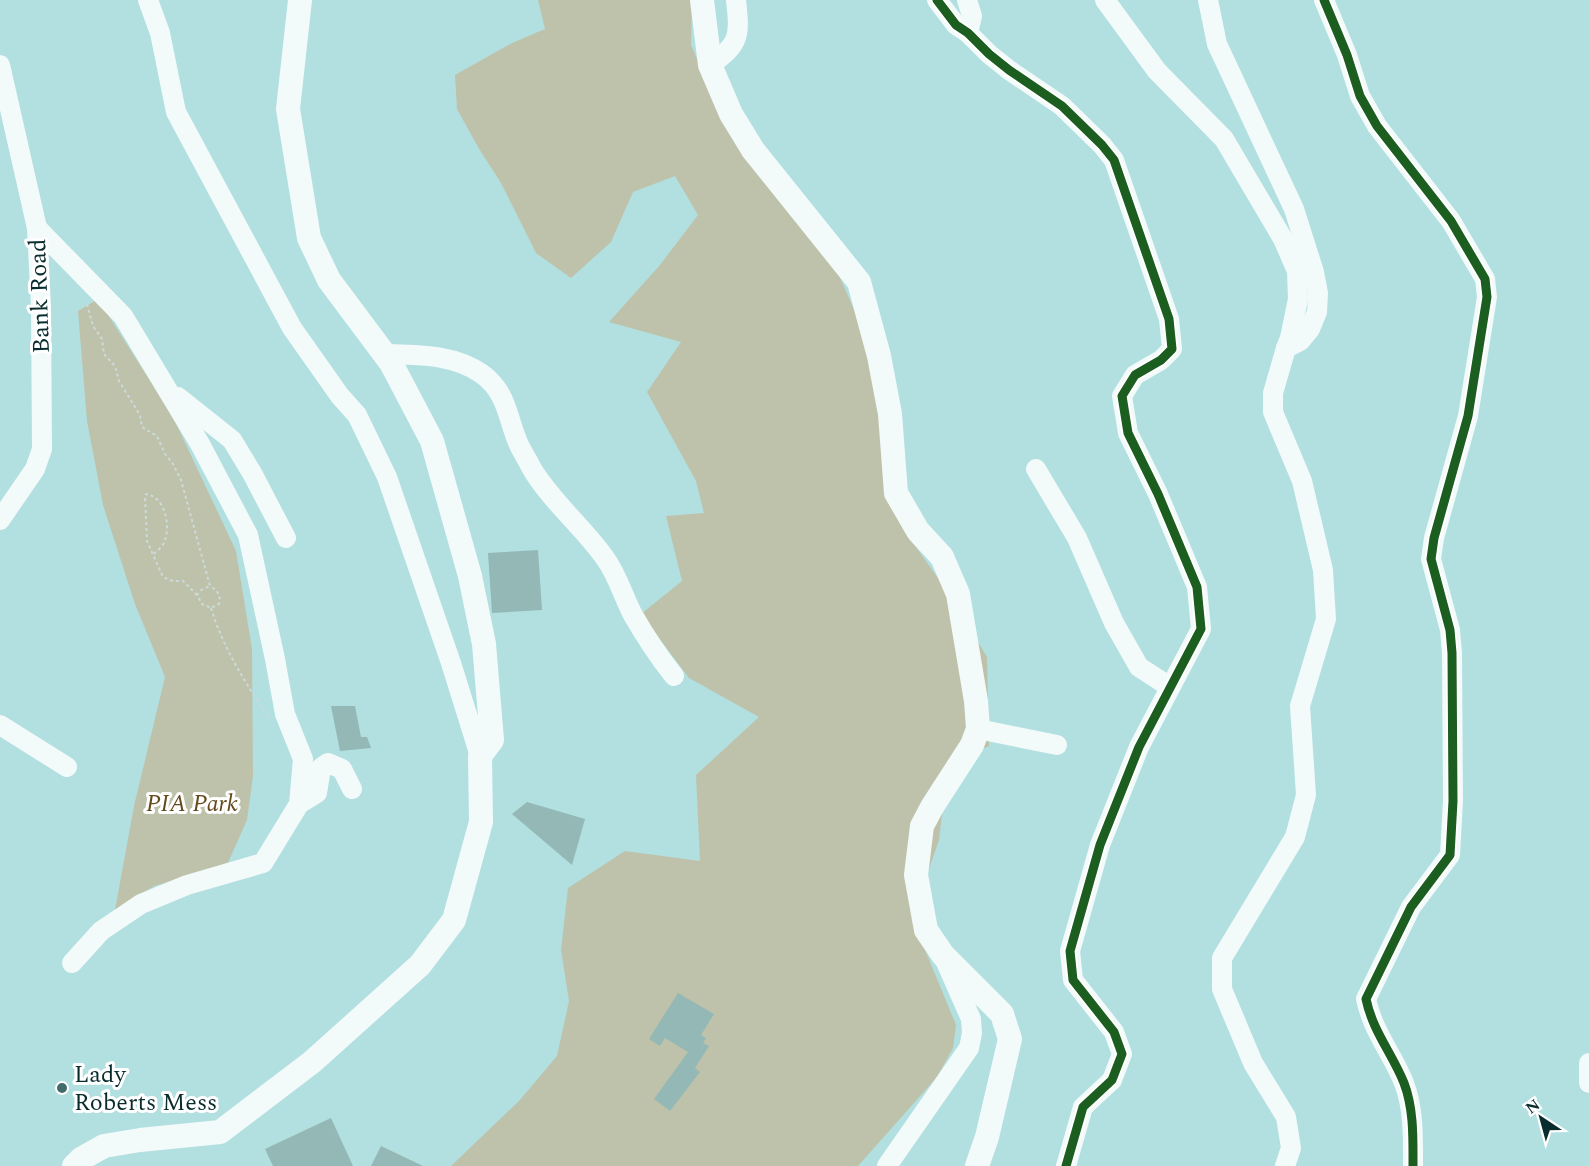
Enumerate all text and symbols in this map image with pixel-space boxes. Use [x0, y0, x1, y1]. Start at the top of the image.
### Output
street label: Bank Road [20, 238, 60, 354]
park label: PIA Park [146, 786, 238, 822]
place label: Lady Roberts Mess [74, 1057, 217, 1121]
marker: Lady Roberts Mess [55, 1081, 69, 1095]
north arrow [1511, 1088, 1571, 1148]
text: N [1520, 1093, 1545, 1120]

